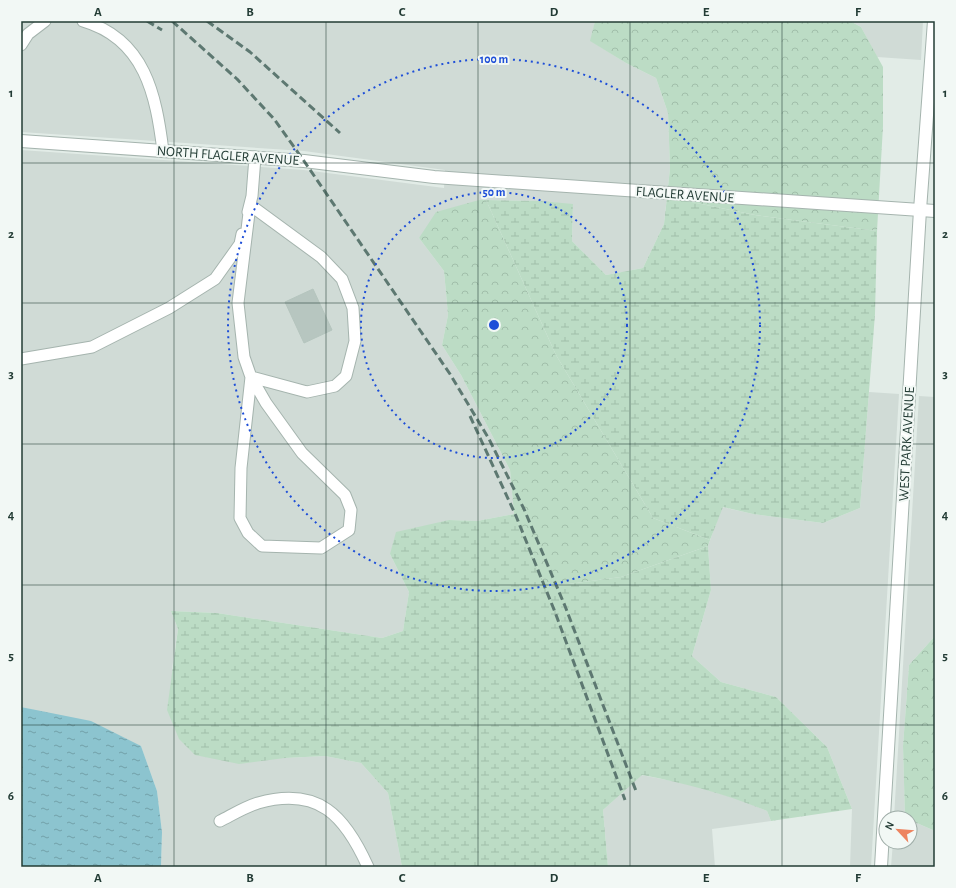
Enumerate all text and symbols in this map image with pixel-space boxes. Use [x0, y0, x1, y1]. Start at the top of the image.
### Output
text: A [94, 6, 102, 19]
text: B [246, 6, 254, 19]
text: C [399, 6, 406, 19]
text: D [550, 6, 559, 19]
text: E [703, 6, 710, 19]
text: F [855, 6, 862, 19]
text: 100 m [480, 53, 508, 65]
text: 1 [9, 87, 13, 100]
text: 1 [943, 87, 947, 100]
street label: NORTH FLAGLER AVENUE [156, 144, 300, 168]
street label: FLAGLER AVENUE [635, 185, 735, 205]
text: 50 m [483, 186, 506, 198]
text: 2 [8, 228, 14, 241]
text: 2 [942, 228, 948, 241]
centre of rings [487, 318, 501, 332]
text: 3 [8, 368, 14, 381]
text: 3 [942, 368, 948, 381]
street label: WEST PARK AVENUE [897, 386, 917, 502]
text: 4 [8, 509, 15, 522]
text: 4 [942, 509, 949, 522]
text: 5 [8, 650, 14, 663]
text: 5 [942, 650, 948, 663]
text: 6 [8, 790, 14, 803]
text: 6 [942, 790, 948, 803]
north arrow [878, 810, 918, 850]
text: N [883, 820, 896, 832]
text: A [94, 872, 102, 885]
text: B [246, 872, 254, 885]
text: C [399, 872, 406, 885]
text: D [550, 872, 559, 885]
text: E [703, 872, 710, 885]
text: F [855, 872, 862, 885]

